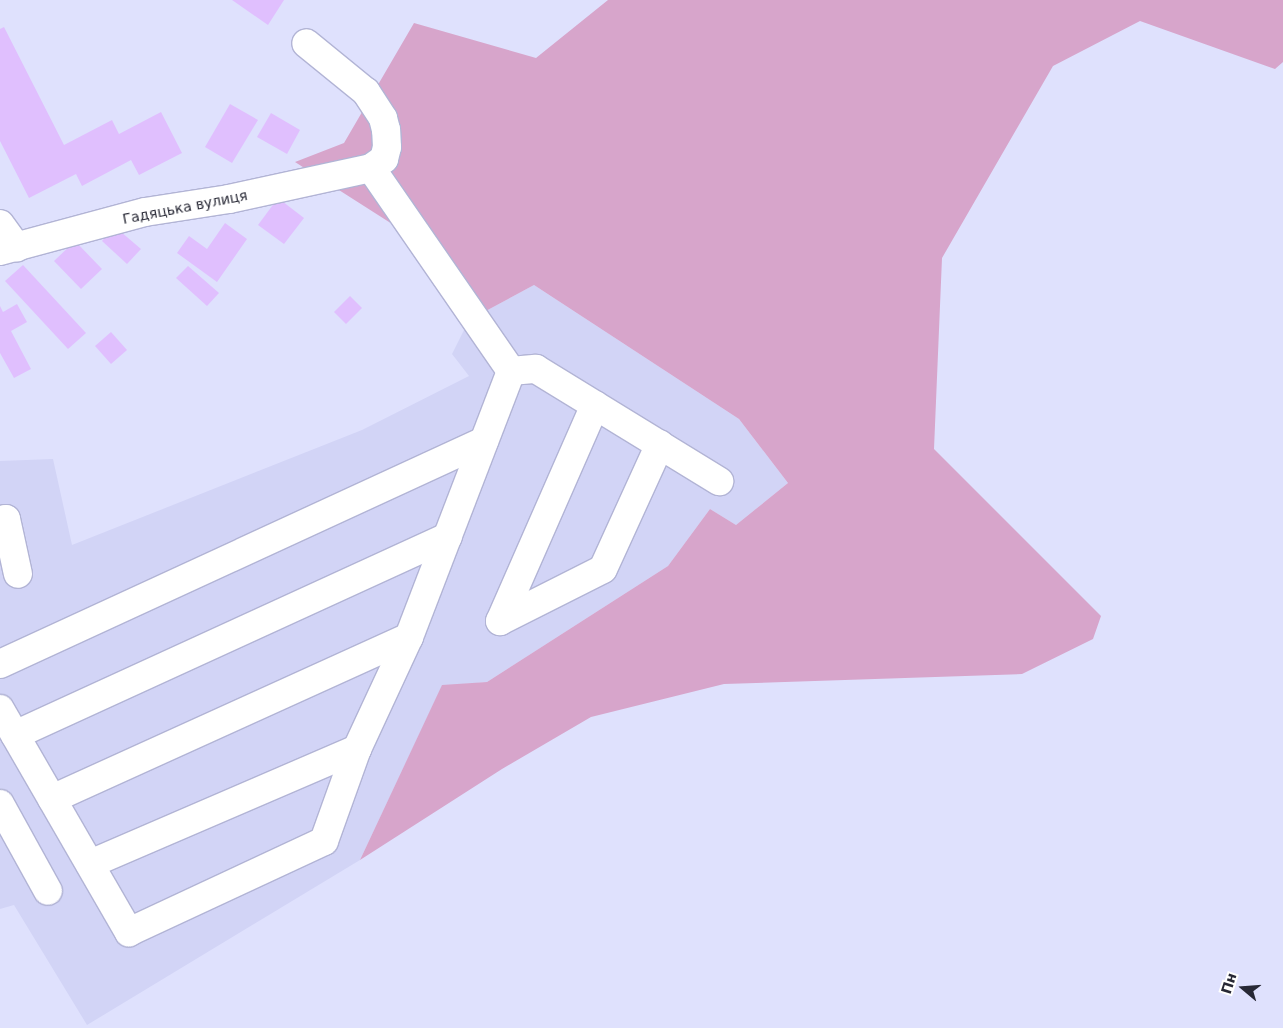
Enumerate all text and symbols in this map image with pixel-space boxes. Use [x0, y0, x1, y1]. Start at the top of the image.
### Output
street label: Гадяцька вулиця [121, 187, 249, 227]
north arrow [1218, 963, 1268, 1013]
text: Пн [1218, 971, 1240, 996]

